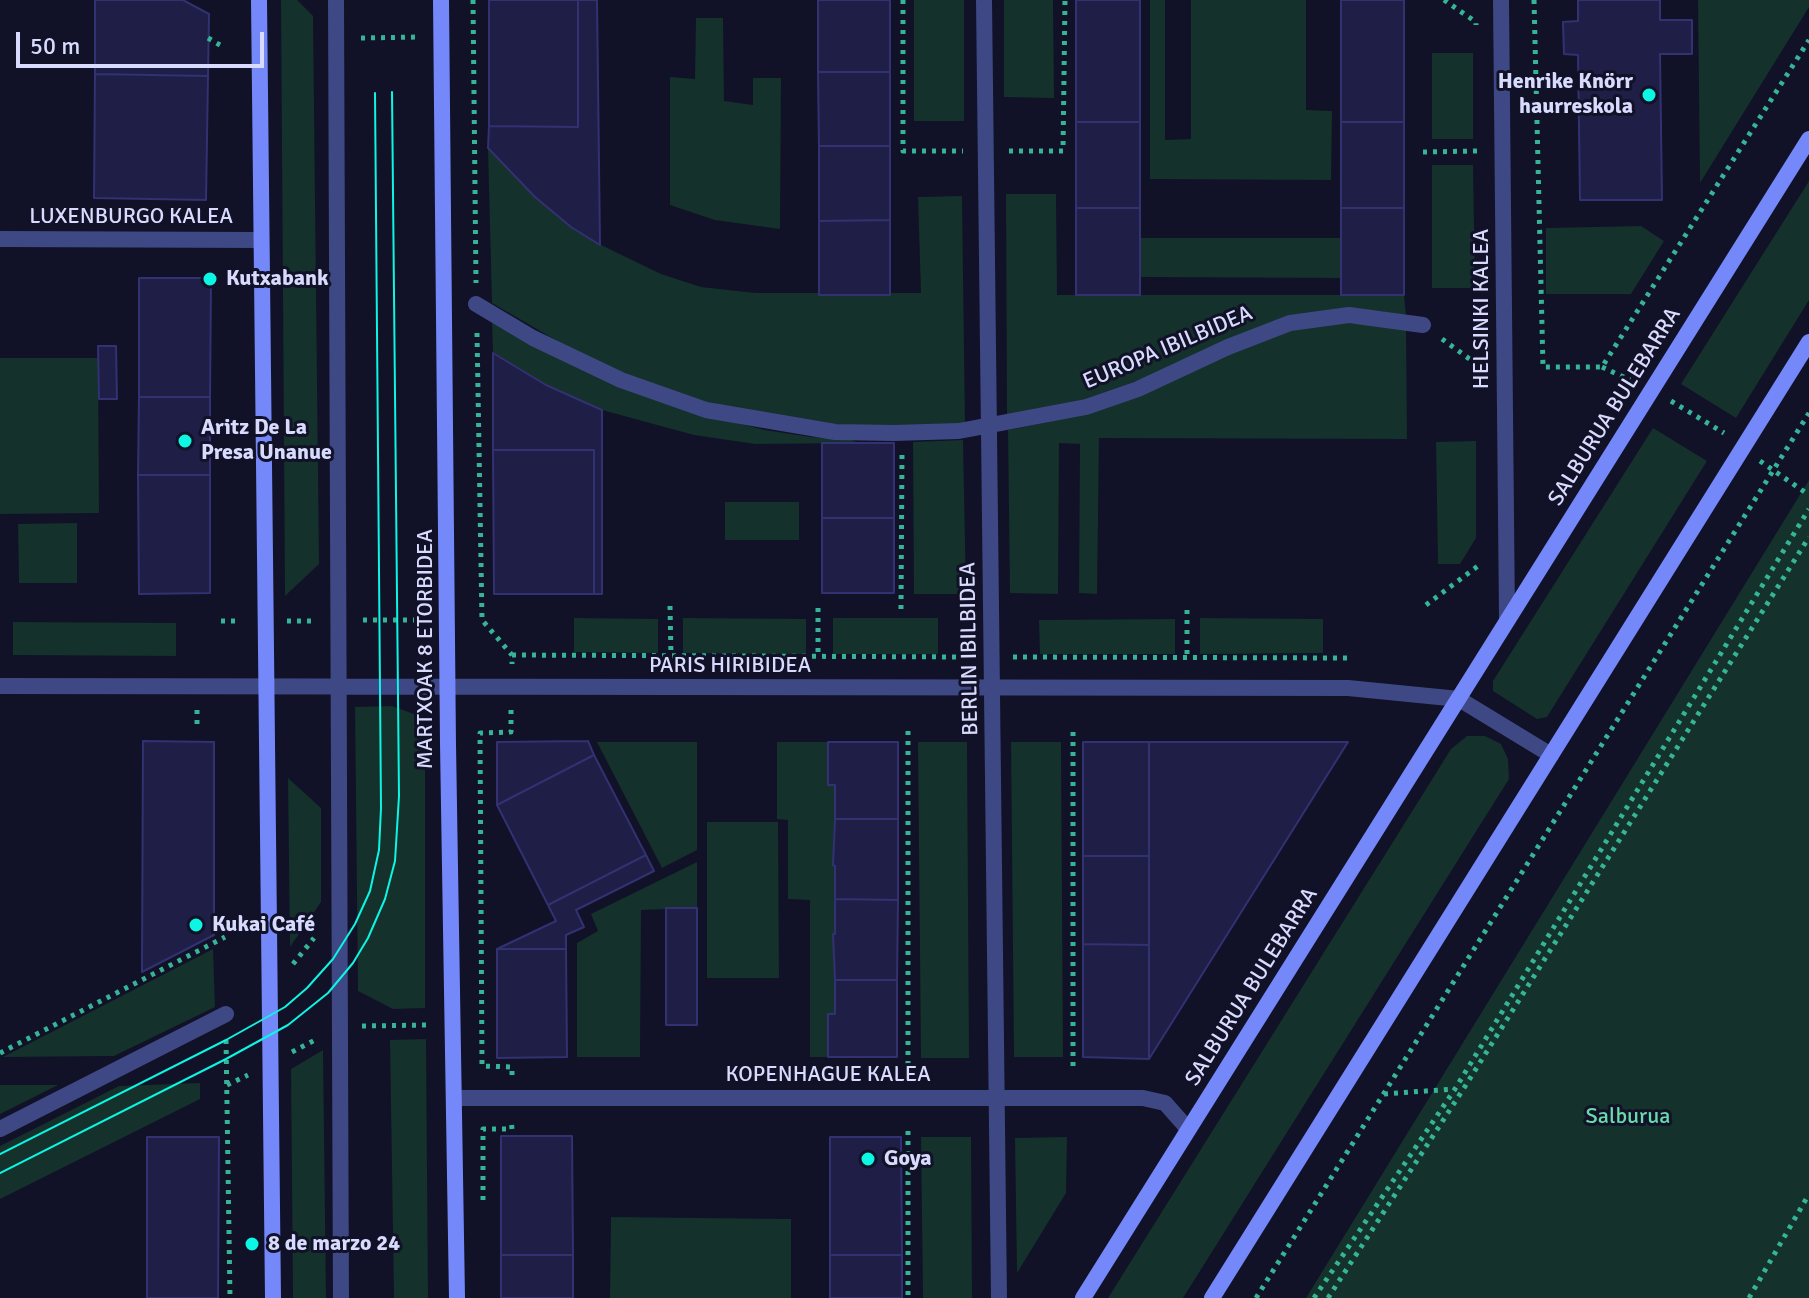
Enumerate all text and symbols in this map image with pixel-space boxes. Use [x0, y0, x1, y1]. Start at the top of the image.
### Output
scale bar [20, 16, 268, 66]
text: 50 m [30, 31, 80, 61]
place label: Henrike Knörr haurreskola [1498, 69, 1633, 120]
marker: Henrike Knörr haurreskola [1640, 86, 1658, 104]
street label: LUXENBURGO KALEA [29, 204, 233, 230]
street label: HELSINKI KALEA [1469, 229, 1495, 389]
place label: Kutxabank [226, 266, 328, 292]
marker: Kutxabank [201, 270, 219, 288]
street label: EUROPA IBILBIDEA [1079, 300, 1257, 396]
street label: SALBURUA BULEBARRA [1543, 303, 1687, 511]
place label: Aritz De La Presa Unanue [201, 415, 332, 466]
marker: Aritz De La Presa Unanue [176, 432, 194, 450]
street label: MARTXOAK 8 ETORBIDEA [413, 529, 439, 769]
street label: BERLIN IBILBIDEA [955, 562, 985, 736]
street label: PARIS HIRIBIDEA [649, 653, 811, 679]
street label: SALBURUA BULEBARRA [1180, 883, 1324, 1091]
place label: Kukai Café [212, 912, 315, 938]
marker: Kukai Café [187, 916, 205, 934]
street label: KOPENHAGUE KALEA [725, 1062, 931, 1088]
park label: Salburua [1586, 1104, 1670, 1130]
place label: Goya [884, 1146, 932, 1172]
marker: Goya [859, 1150, 877, 1168]
place label: 8 de marzo 24 [268, 1231, 400, 1257]
marker: 8 de marzo 24 [243, 1235, 261, 1253]

